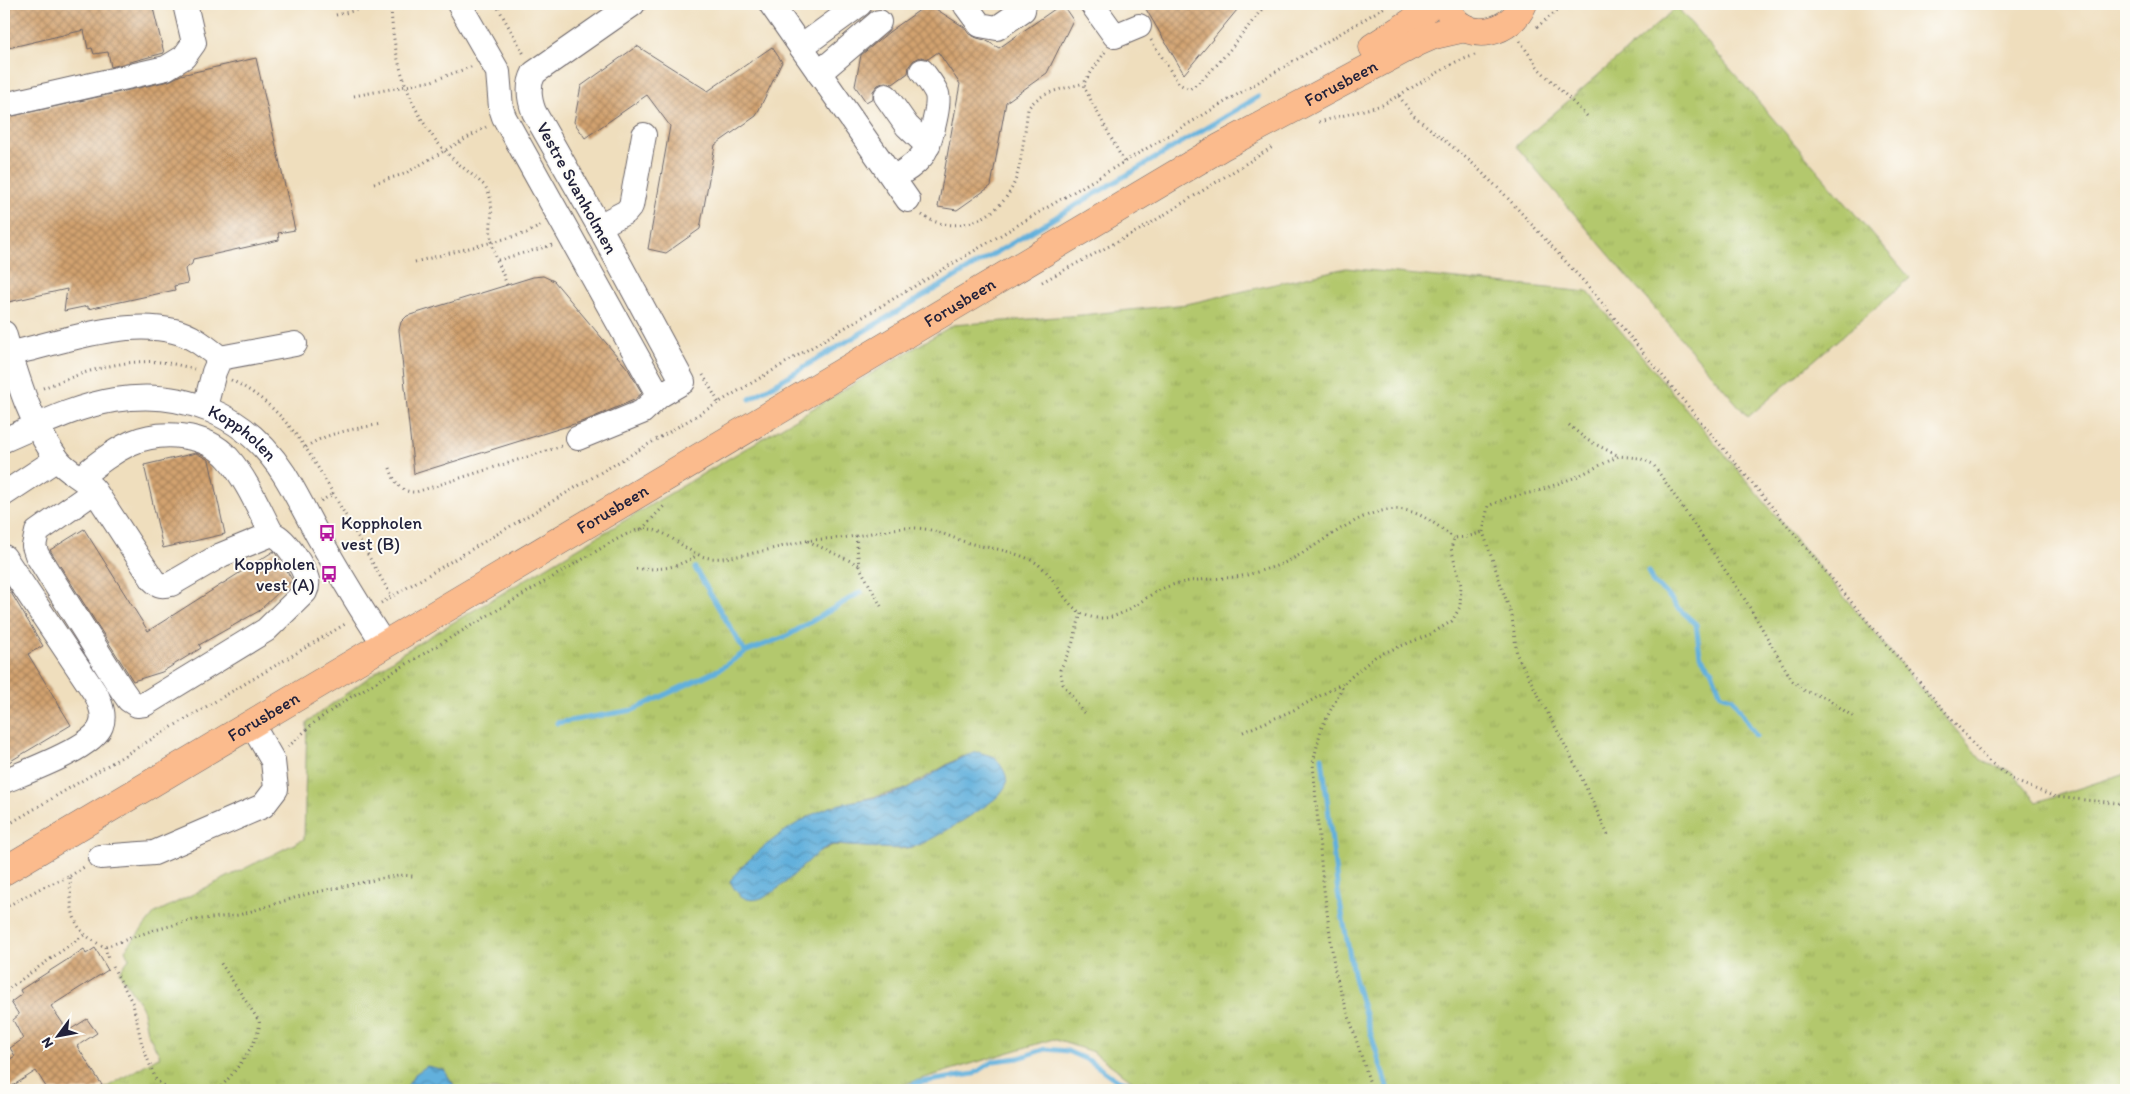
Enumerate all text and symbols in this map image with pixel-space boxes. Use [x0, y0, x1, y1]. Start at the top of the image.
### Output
street label: Forusbeen [1301, 55, 1381, 112]
street label: Vestre Svanholmen [532, 118, 622, 258]
street label: Forusbeen [920, 273, 1000, 332]
street label: Koppholen [205, 400, 282, 466]
street label: Forusbeen [573, 479, 652, 539]
place label: Koppholen vest (B) [341, 512, 422, 555]
bus stop icon: Koppholen vest (B) [317, 523, 337, 543]
place label: Koppholen vest (A) [234, 553, 315, 596]
bus stop icon: Koppholen vest (A) [319, 564, 339, 584]
street label: Forusbeen [224, 687, 303, 746]
north arrow [32, 1012, 82, 1062]
text: N [38, 1034, 57, 1051]

